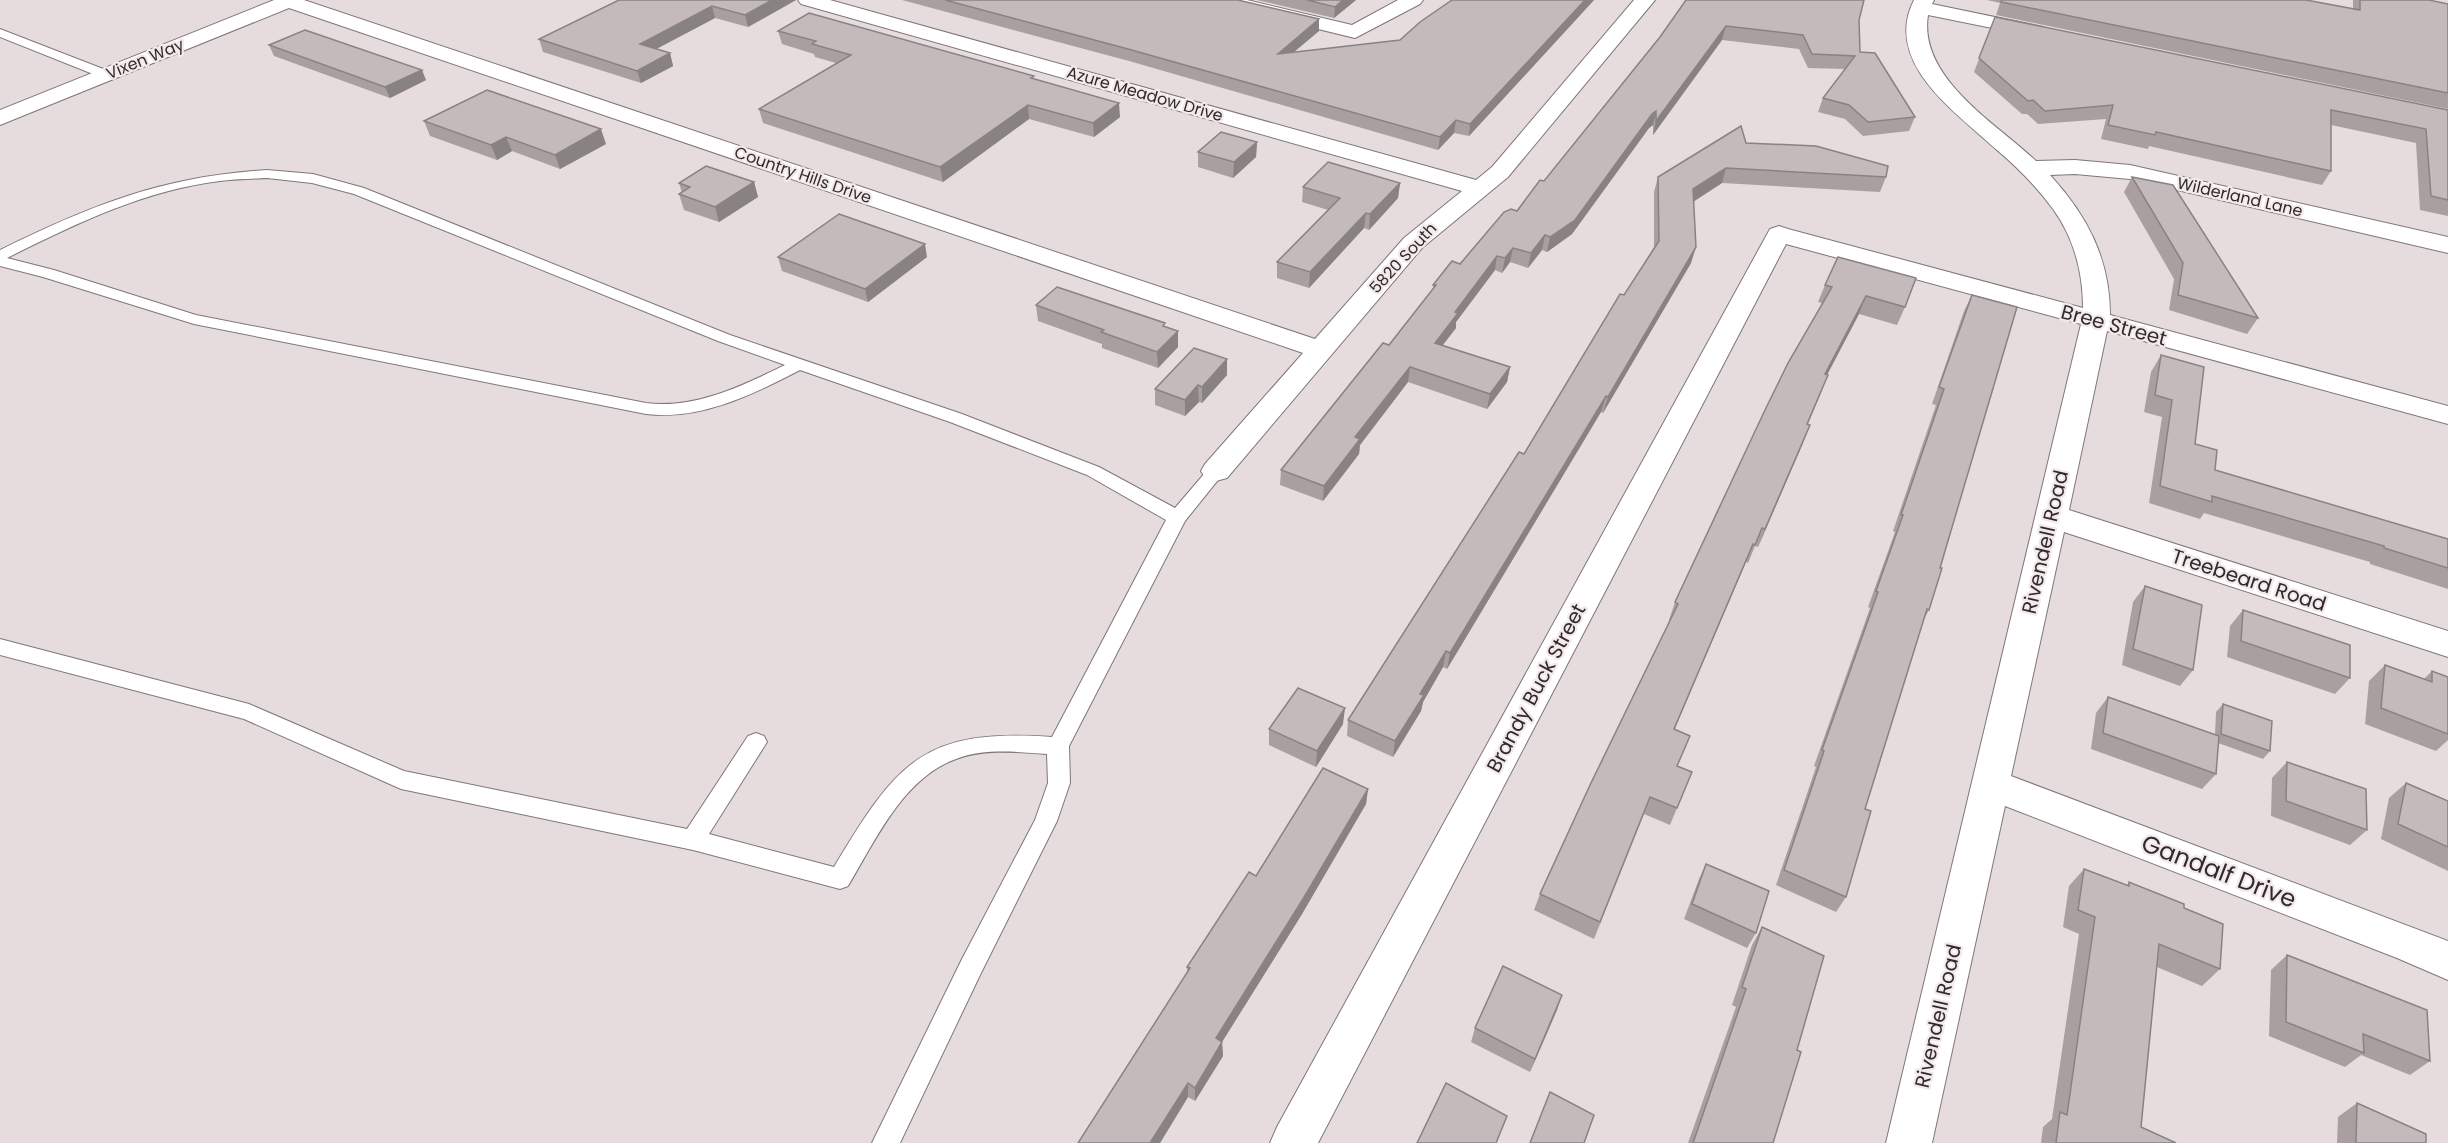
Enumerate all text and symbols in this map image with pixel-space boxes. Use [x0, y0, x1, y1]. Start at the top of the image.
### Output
street label: Vixen Way [103, 33, 187, 85]
street label: Azure Meadow Drive [1064, 61, 1226, 127]
street label: Country Hills Drive [731, 141, 875, 209]
street label: Wilderland Lane [2175, 171, 2305, 223]
street label: 5820 South [1364, 217, 1442, 299]
street label: Bree Street [2058, 297, 2170, 353]
street label: Rivendell Road [2015, 467, 2075, 617]
street label: Treebeard Road [2168, 542, 2330, 618]
street label: Brandy Buck Street [1480, 599, 1592, 777]
street label: Gandalf Drive [2137, 826, 2301, 916]
street label: Rivendell Road [1908, 941, 1968, 1091]

